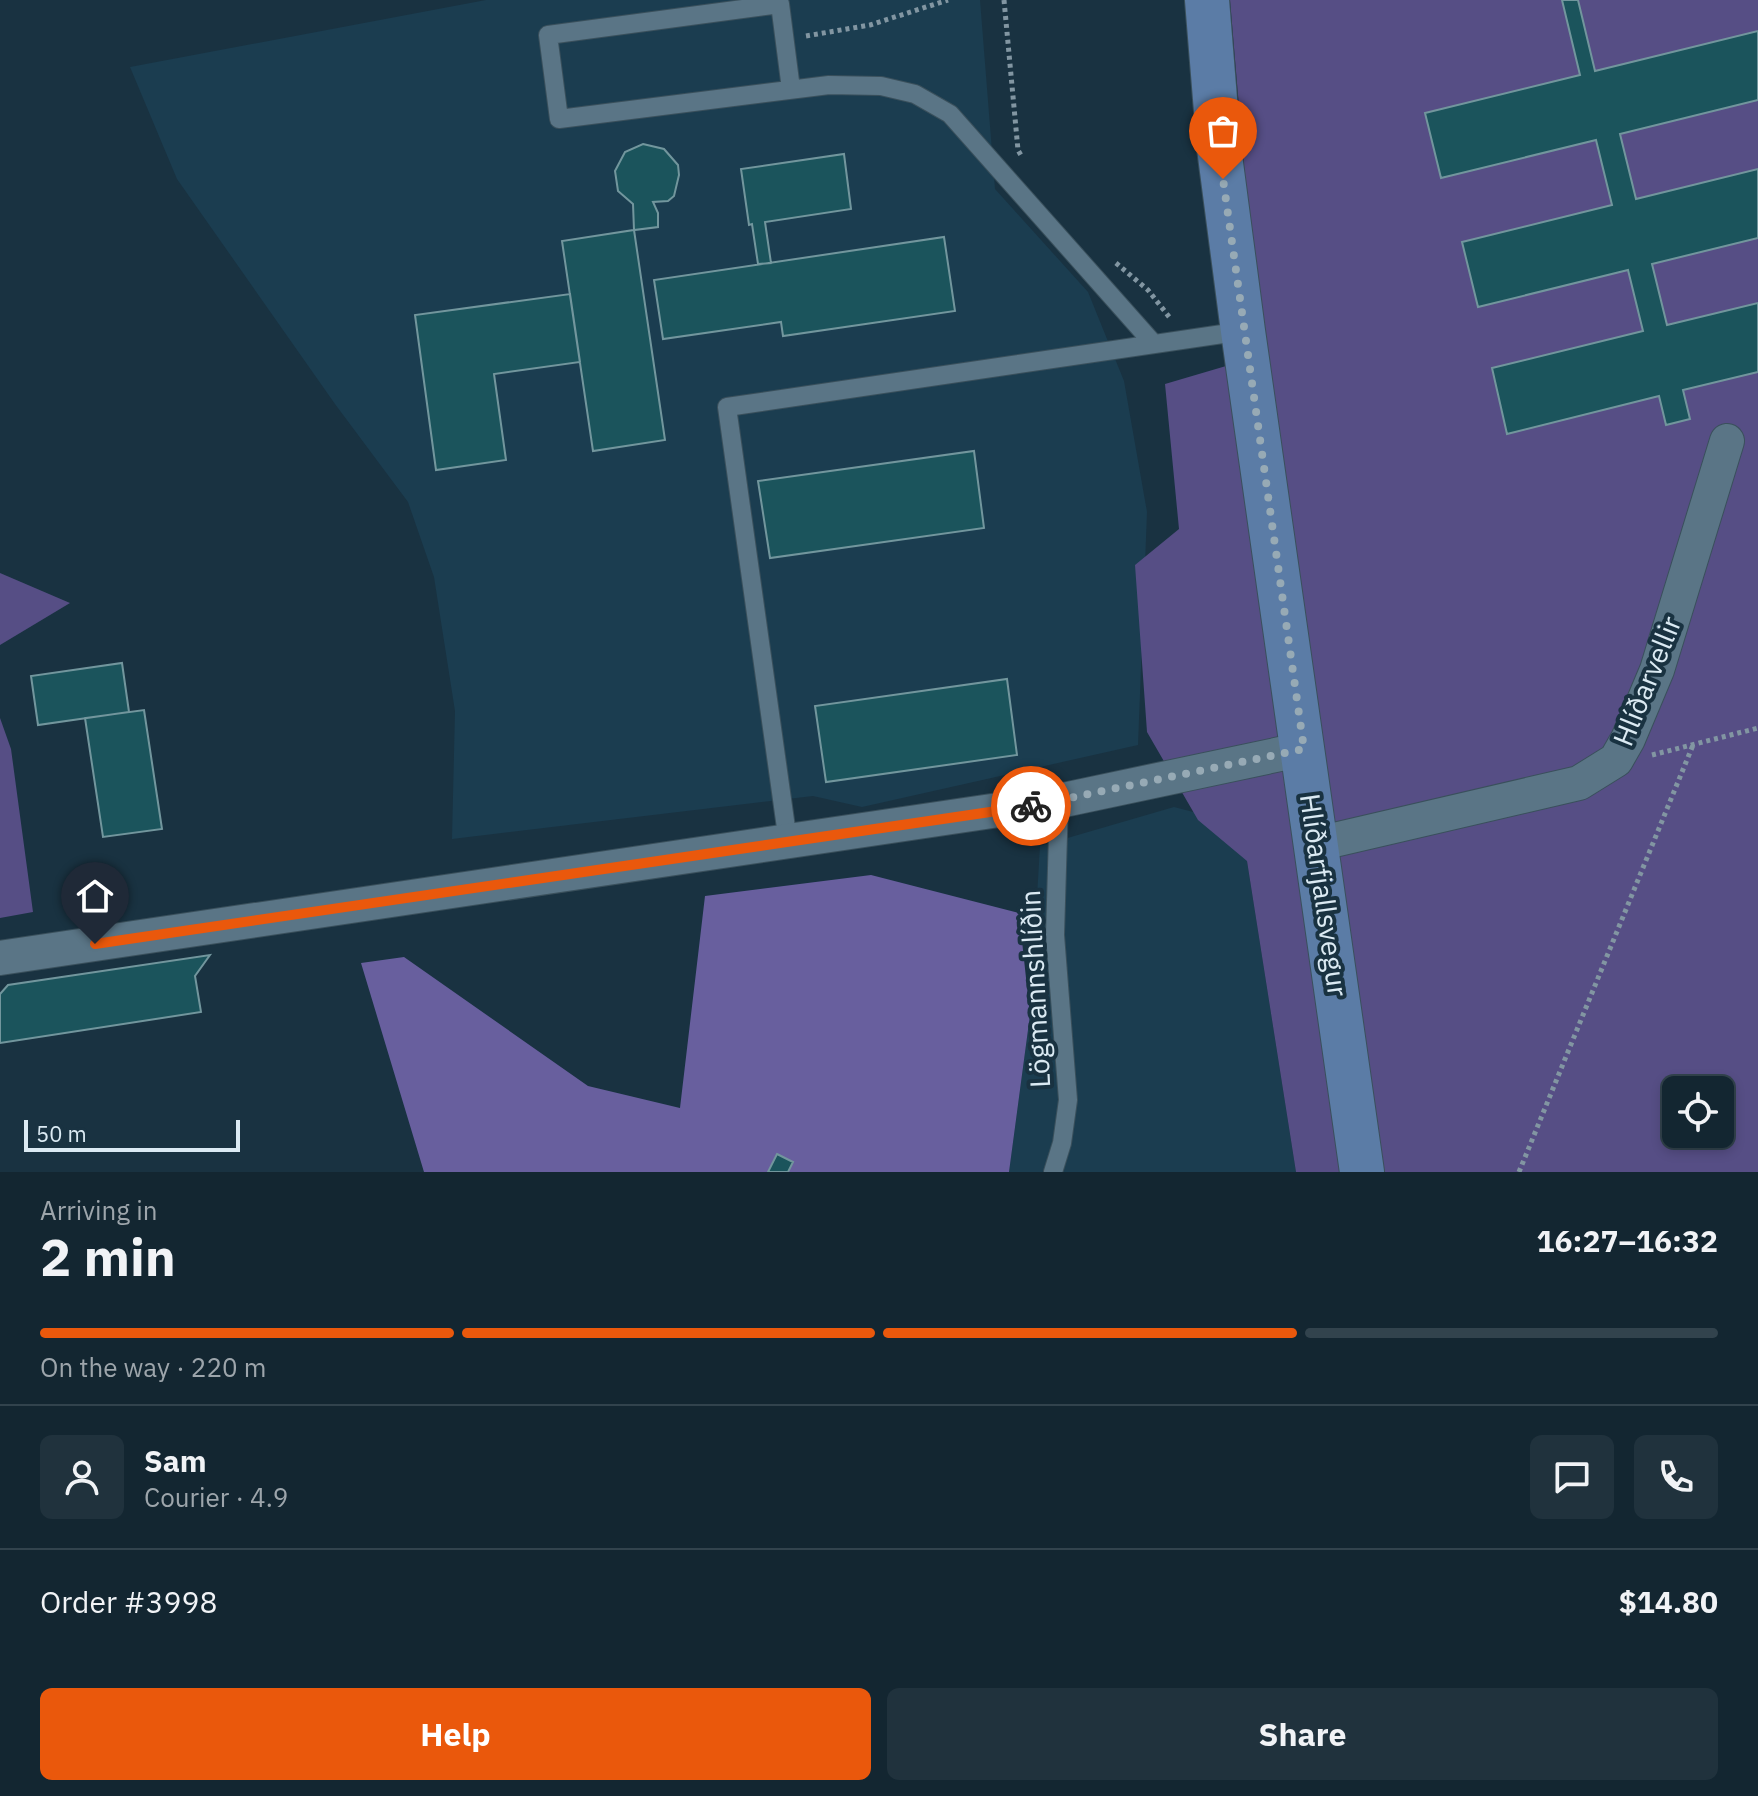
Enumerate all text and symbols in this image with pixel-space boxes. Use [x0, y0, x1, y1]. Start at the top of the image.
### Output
pin [1189, 97, 1257, 179]
icon: bag [1201, 109, 1245, 153]
street label: Hlíðarvellir [1604, 610, 1689, 751]
courier [991, 766, 1071, 846]
icon: bike [1009, 784, 1053, 828]
street label: Hlíðarfjallsvegur [1292, 791, 1357, 999]
pin [61, 862, 129, 944]
icon: home [73, 874, 117, 918]
street label: Lögmannshlíðin [1011, 889, 1058, 1089]
map controls [1662, 1076, 1734, 1148]
button: locate [1662, 1076, 1734, 1148]
scale bar [24, 1116, 240, 1152]
text: 50 m [36, 1119, 87, 1148]
text: Arriving in [40, 1193, 157, 1227]
text: 16:27–16:32 [1537, 1221, 1718, 1260]
text: 2 min [40, 1223, 176, 1290]
text: On the way · 220 m [40, 1350, 266, 1384]
button: person [40, 1435, 124, 1519]
button: chat [1530, 1435, 1614, 1519]
button: phone [1634, 1435, 1718, 1519]
text: Sam [144, 1441, 207, 1480]
text: Courier · 4.9 [144, 1480, 288, 1514]
text: Order #3998 [40, 1582, 217, 1621]
text: $14.80 [1619, 1582, 1718, 1621]
button: Help [40, 1688, 871, 1780]
button: Share [887, 1688, 1718, 1780]

